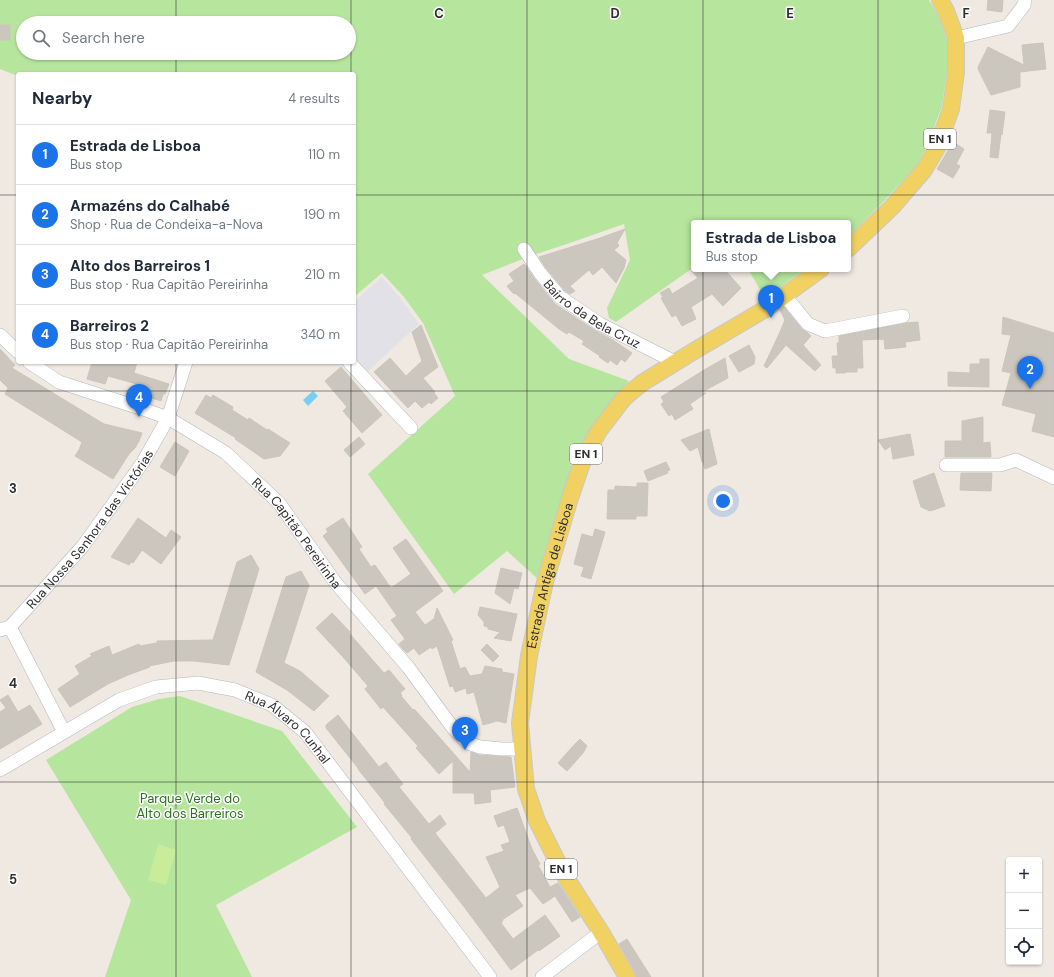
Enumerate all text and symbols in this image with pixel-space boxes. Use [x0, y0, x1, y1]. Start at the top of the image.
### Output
text: C [434, 5, 444, 22]
text: D [610, 5, 620, 22]
text: E [786, 5, 794, 22]
text: F [962, 5, 970, 22]
search box [16, 16, 356, 60]
icon: search [30, 27, 52, 49]
text: Search here [62, 28, 145, 48]
text: Nearby [32, 87, 92, 109]
text: 4 results [288, 90, 340, 107]
road number: EN 1 [924, 129, 956, 149]
text: Estrada de Lisboa [70, 136, 201, 156]
text: 1 [43, 146, 47, 163]
text: 110 m [308, 146, 340, 163]
text: Bus stop [70, 156, 122, 173]
text: Armazéns do Calhabé [70, 196, 230, 216]
text: 2 [41, 206, 49, 223]
text: 190 m [304, 206, 340, 223]
text: Shop · Rua de Condeixa-a-Nova [70, 216, 263, 233]
popup [691, 220, 851, 272]
text: Estrada de Lisboa [706, 228, 836, 248]
text: Bus stop [706, 248, 758, 265]
text: Alto dos Barreiros 1 [70, 256, 210, 276]
text: 3 [41, 266, 49, 283]
text: 210 m [305, 266, 340, 283]
text: Bus stop · Rua Capitão Pereirinha [70, 276, 268, 293]
street label: Bairro da Bela Cruz [540, 276, 644, 352]
pin: 1 [758, 285, 784, 318]
text: Barreiros 2 [70, 316, 149, 336]
text: 4 [41, 326, 49, 343]
text: 340 m [300, 326, 340, 343]
text: Bus stop · Rua Capitão Pereirinha [70, 336, 268, 353]
pin: 2 [1017, 356, 1043, 389]
pin: 4 [126, 384, 152, 417]
road number: EN 1 [570, 444, 602, 464]
street label: Rua Nossa Senhora das Victórias [22, 446, 157, 612]
street label: Rua Capitão Pereirinha [249, 474, 345, 592]
text: 3 [9, 480, 17, 497]
your location [713, 491, 733, 511]
street label: Estrada Antiga de Lisboa [522, 501, 577, 650]
text: 4 [9, 675, 17, 692]
street label: Rua Álvaro Cunhal [243, 687, 334, 767]
pin: 3 [452, 717, 478, 750]
park label: Parque Verde do Alto dos Barreiros [136, 790, 244, 822]
map controls [1006, 857, 1042, 965]
button: + [1006, 857, 1042, 893]
road number: EN 1 [545, 859, 577, 879]
text: 5 [9, 871, 17, 888]
button: − [1006, 893, 1042, 929]
button: locate [1006, 929, 1042, 965]

